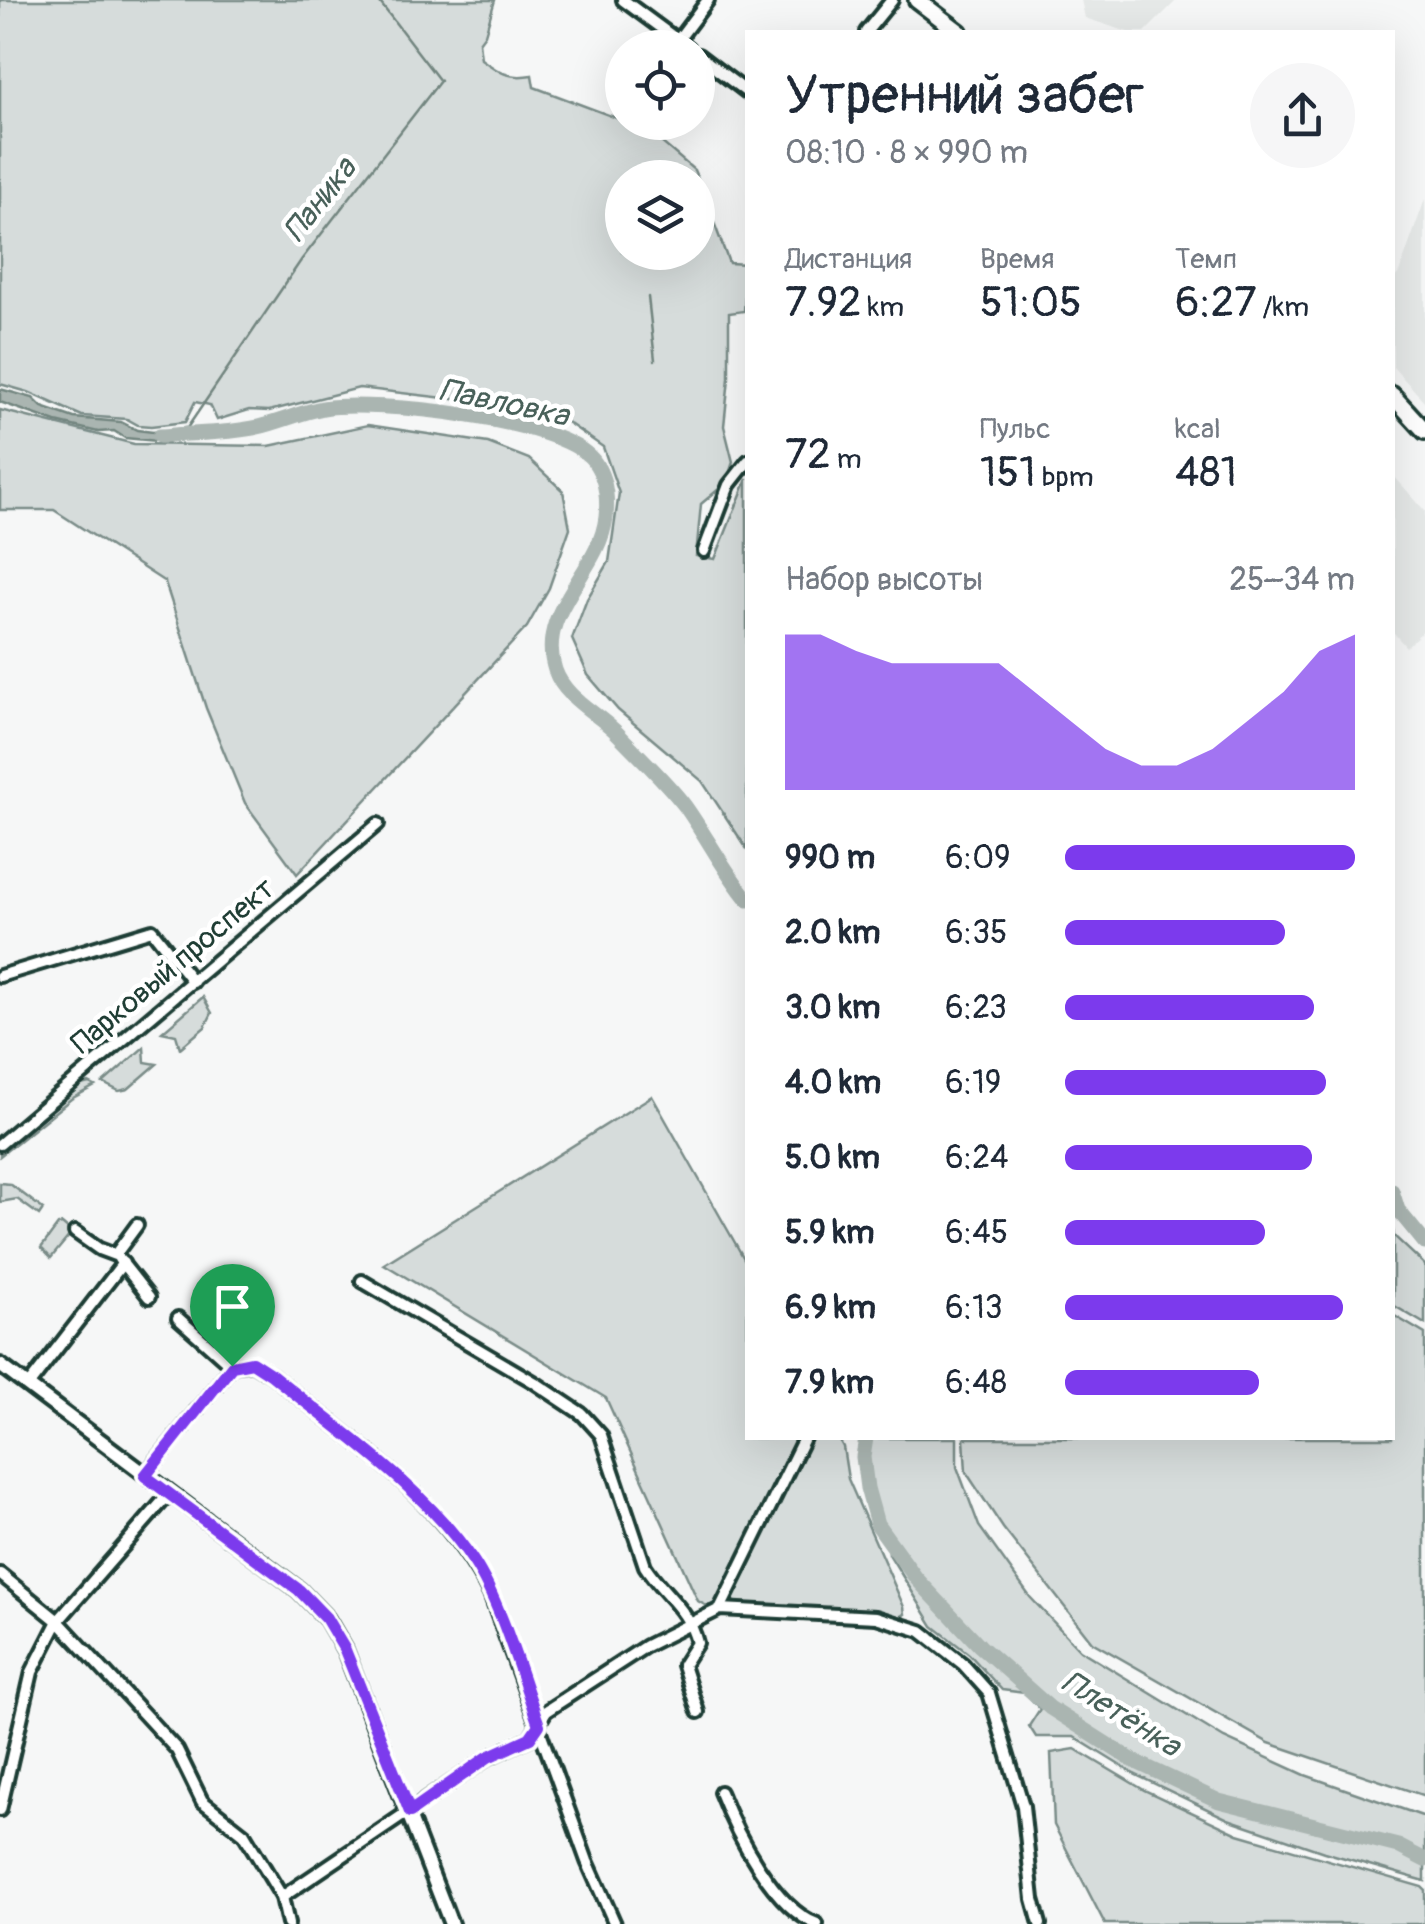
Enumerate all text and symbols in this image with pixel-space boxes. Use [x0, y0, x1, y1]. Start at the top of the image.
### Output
map controls [605, 30, 715, 270]
button: locate [605, 30, 715, 140]
text: Утренний забег [785, 61, 1144, 130]
button: share [1250, 63, 1355, 168]
text: 08:10 · 8 × 990 m [785, 133, 1028, 173]
water label: Паника [275, 148, 367, 250]
button: layers [605, 160, 715, 270]
text: Дистанция [785, 242, 912, 277]
text: Время [980, 242, 1054, 277]
text: Темп [1175, 242, 1237, 277]
text: 7.92 [785, 277, 862, 329]
text: 51:05 [980, 277, 1082, 329]
text: 6:27 [1175, 277, 1256, 329]
text: km [862, 290, 904, 325]
text: /km [1256, 290, 1309, 325]
water label: Павловка [436, 370, 574, 437]
text: Пульс [980, 412, 1051, 447]
text: kcal [1175, 412, 1221, 447]
text: 72 [785, 429, 831, 481]
text: m [831, 442, 862, 477]
text: 151 [980, 447, 1036, 499]
text: 481 [1175, 447, 1237, 499]
text: bpm [1036, 460, 1094, 495]
text: Набор высоты [785, 560, 983, 600]
text: 25–34 m [1229, 560, 1355, 600]
text: 990 m [785, 838, 875, 878]
text: 6:09 [945, 838, 1011, 878]
street label: Парковый проспект [64, 870, 282, 1062]
text: 2.0 km [785, 913, 880, 953]
text: 6:35 [945, 913, 1007, 953]
text: 3.0 km [785, 988, 880, 1028]
text: 6:23 [945, 988, 1007, 1028]
text: 4.0 km [785, 1063, 881, 1103]
text: 6:19 [945, 1063, 1001, 1103]
text: 5.0 km [785, 1138, 880, 1178]
text: 6:24 [945, 1138, 1009, 1178]
text: 5.9 km [785, 1213, 875, 1253]
text: 6:45 [945, 1213, 1008, 1253]
pin [190, 1264, 275, 1367]
icon: arrive [205, 1279, 260, 1334]
text: 6.9 km [785, 1288, 876, 1328]
text: 6:13 [945, 1288, 1003, 1328]
text: 7.9 km [785, 1363, 874, 1403]
text: 6:48 [945, 1363, 1007, 1403]
water label: Плетёнка [1054, 1662, 1190, 1767]

